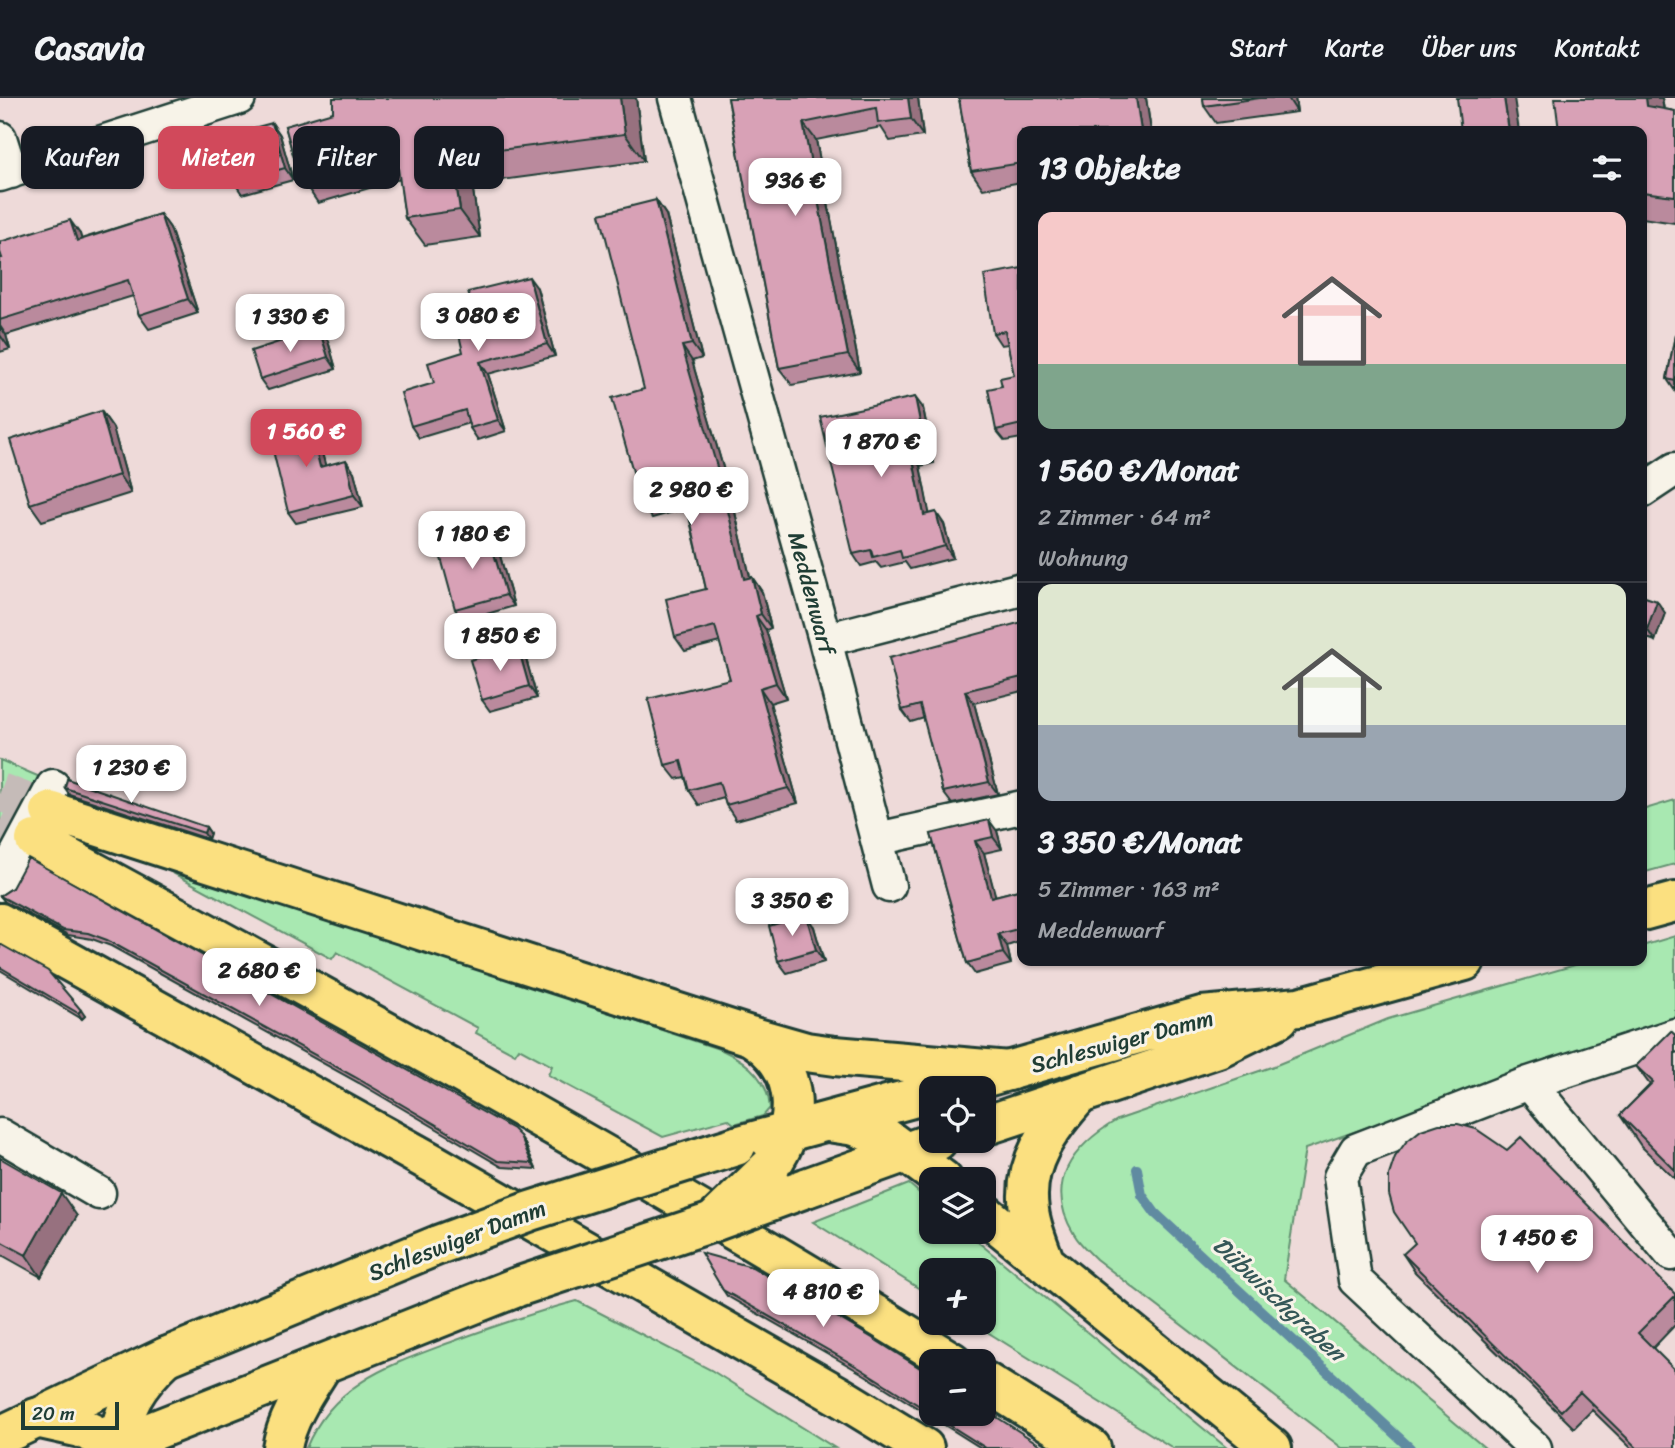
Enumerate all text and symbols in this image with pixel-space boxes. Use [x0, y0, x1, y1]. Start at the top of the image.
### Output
text: Casavia [35, 19, 145, 77]
text: Start [1230, 27, 1287, 69]
text: Karte [1325, 27, 1384, 69]
text: Über uns [1422, 27, 1517, 69]
text: Kontakt [1555, 27, 1640, 69]
chip: Kaufen [21, 126, 144, 189]
chip: Mieten [158, 126, 279, 189]
chip: Filter [293, 126, 400, 189]
chip: Neu [414, 126, 504, 189]
text: 13 Objekte [1038, 141, 1181, 195]
icon: filters [1588, 149, 1626, 187]
pin: 936 € [746, 158, 844, 218]
text: 936 € [764, 160, 826, 201]
icon: home [1269, 258, 1395, 384]
pin: 1 330 € [225, 294, 355, 354]
pin: 3 080 € [413, 294, 543, 353]
text: 3 080 € [437, 295, 519, 336]
text: 1 330 € [252, 296, 328, 337]
pin: 1 560 € [241, 410, 371, 469]
text: 1 560 € [267, 411, 345, 452]
pin: 1 870 € [816, 420, 946, 479]
text: 1 870 € [842, 421, 920, 462]
text: 1 560 €/Monat [1038, 443, 1240, 497]
pin: 2 980 € [626, 468, 756, 527]
text: 2 980 € [649, 469, 733, 510]
text: 2 Zimmer · 64 m² [1038, 497, 1211, 538]
pin: 1 180 € [407, 512, 537, 571]
text: 1 180 € [434, 513, 510, 554]
street label: Meddenwarf [775, 527, 848, 661]
text: Wohnung [1038, 538, 1128, 579]
pin: 1 850 € [435, 614, 565, 673]
text: 1 850 € [460, 615, 540, 656]
icon: home [1269, 630, 1395, 756]
pin: 1 230 € [66, 746, 196, 805]
text: 1 230 € [92, 747, 170, 788]
text: 3 350 €/Monat [1038, 815, 1243, 869]
text: 5 Zimmer · 163 m² [1038, 869, 1220, 910]
pin: 3 350 € [727, 878, 857, 938]
text: 3 350 € [751, 880, 833, 921]
text: Meddenwarf [1038, 910, 1164, 951]
pin: 2 680 € [194, 948, 324, 1008]
text: 2 680 € [218, 950, 300, 991]
street label: Schleswiger Damm [1026, 997, 1218, 1086]
map controls [919, 1076, 996, 1426]
button: locate [919, 1076, 996, 1153]
button: layers [919, 1167, 996, 1244]
street label: Schleswiger Damm [362, 1188, 552, 1293]
pin: 1 450 € [1472, 1216, 1602, 1275]
text: 1 450 € [1497, 1217, 1577, 1258]
water label: Dübwischgraben [1203, 1226, 1357, 1374]
button: + [919, 1258, 996, 1335]
pin: 4 810 € [758, 1270, 888, 1329]
text: 4 810 € [783, 1271, 863, 1312]
button: − [919, 1349, 996, 1426]
text: 20 m [32, 1397, 75, 1430]
scale bar [21, 1399, 119, 1431]

